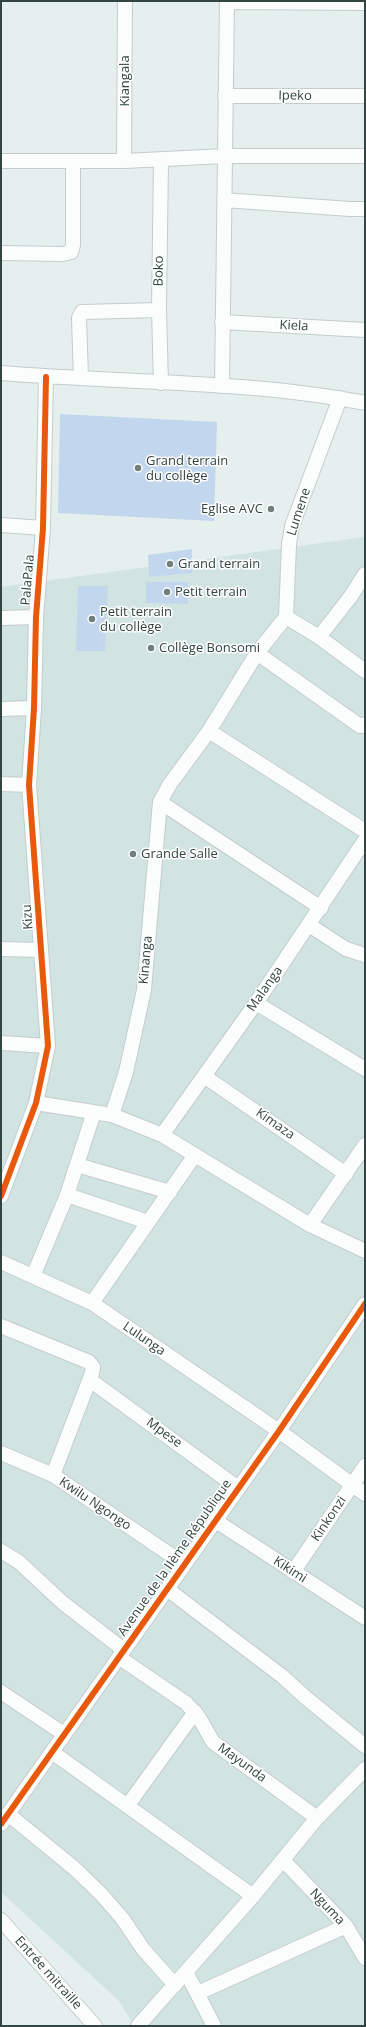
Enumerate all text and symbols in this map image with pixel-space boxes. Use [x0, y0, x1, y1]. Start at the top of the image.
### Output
street label: Kiangala [117, 55, 133, 107]
street label: Ipeko [278, 88, 312, 104]
street label: Boko [151, 255, 167, 287]
street label: Kiela [279, 317, 309, 335]
place label: Grand terrain du collège [146, 453, 228, 484]
marker: Grand terrain du collège [133, 463, 143, 473]
street label: Lumene [284, 486, 314, 538]
place label: Eglise AVC [201, 501, 263, 517]
marker: Eglise AVC [266, 504, 276, 514]
street label: PalaPala [18, 554, 38, 606]
place label: Grand terrain [178, 556, 260, 572]
marker: Grand terrain [165, 559, 175, 569]
place label: Petit terrain [175, 584, 247, 600]
marker: Petit terrain [162, 587, 172, 597]
place label: Petit terrain du collège [100, 604, 172, 635]
marker: Petit terrain du collège [87, 614, 97, 624]
place label: Collège Bonsomi [159, 640, 260, 656]
marker: Collège Bonsomi [146, 643, 156, 653]
place label: Grande Salle [141, 846, 218, 862]
marker: Grande Salle [128, 849, 138, 859]
street label: Kizu [19, 904, 37, 930]
street label: Kinanga [136, 935, 156, 985]
street label: Malanga [244, 963, 286, 1015]
street label: Kimaza [253, 1105, 297, 1143]
street label: Lulunga [120, 1319, 168, 1359]
street label: Mpese [143, 1415, 185, 1451]
street label: Kwilu Ngongo [56, 1474, 134, 1534]
street label: Avenue de la IIème République [115, 1477, 235, 1639]
street label: Kinkonzi [308, 1493, 350, 1545]
street label: Kikimi [270, 1553, 310, 1587]
street label: Mayunda [215, 1740, 269, 1786]
street label: Nguma [306, 1886, 348, 1928]
street label: Entrée mitraille [11, 1933, 85, 2013]

